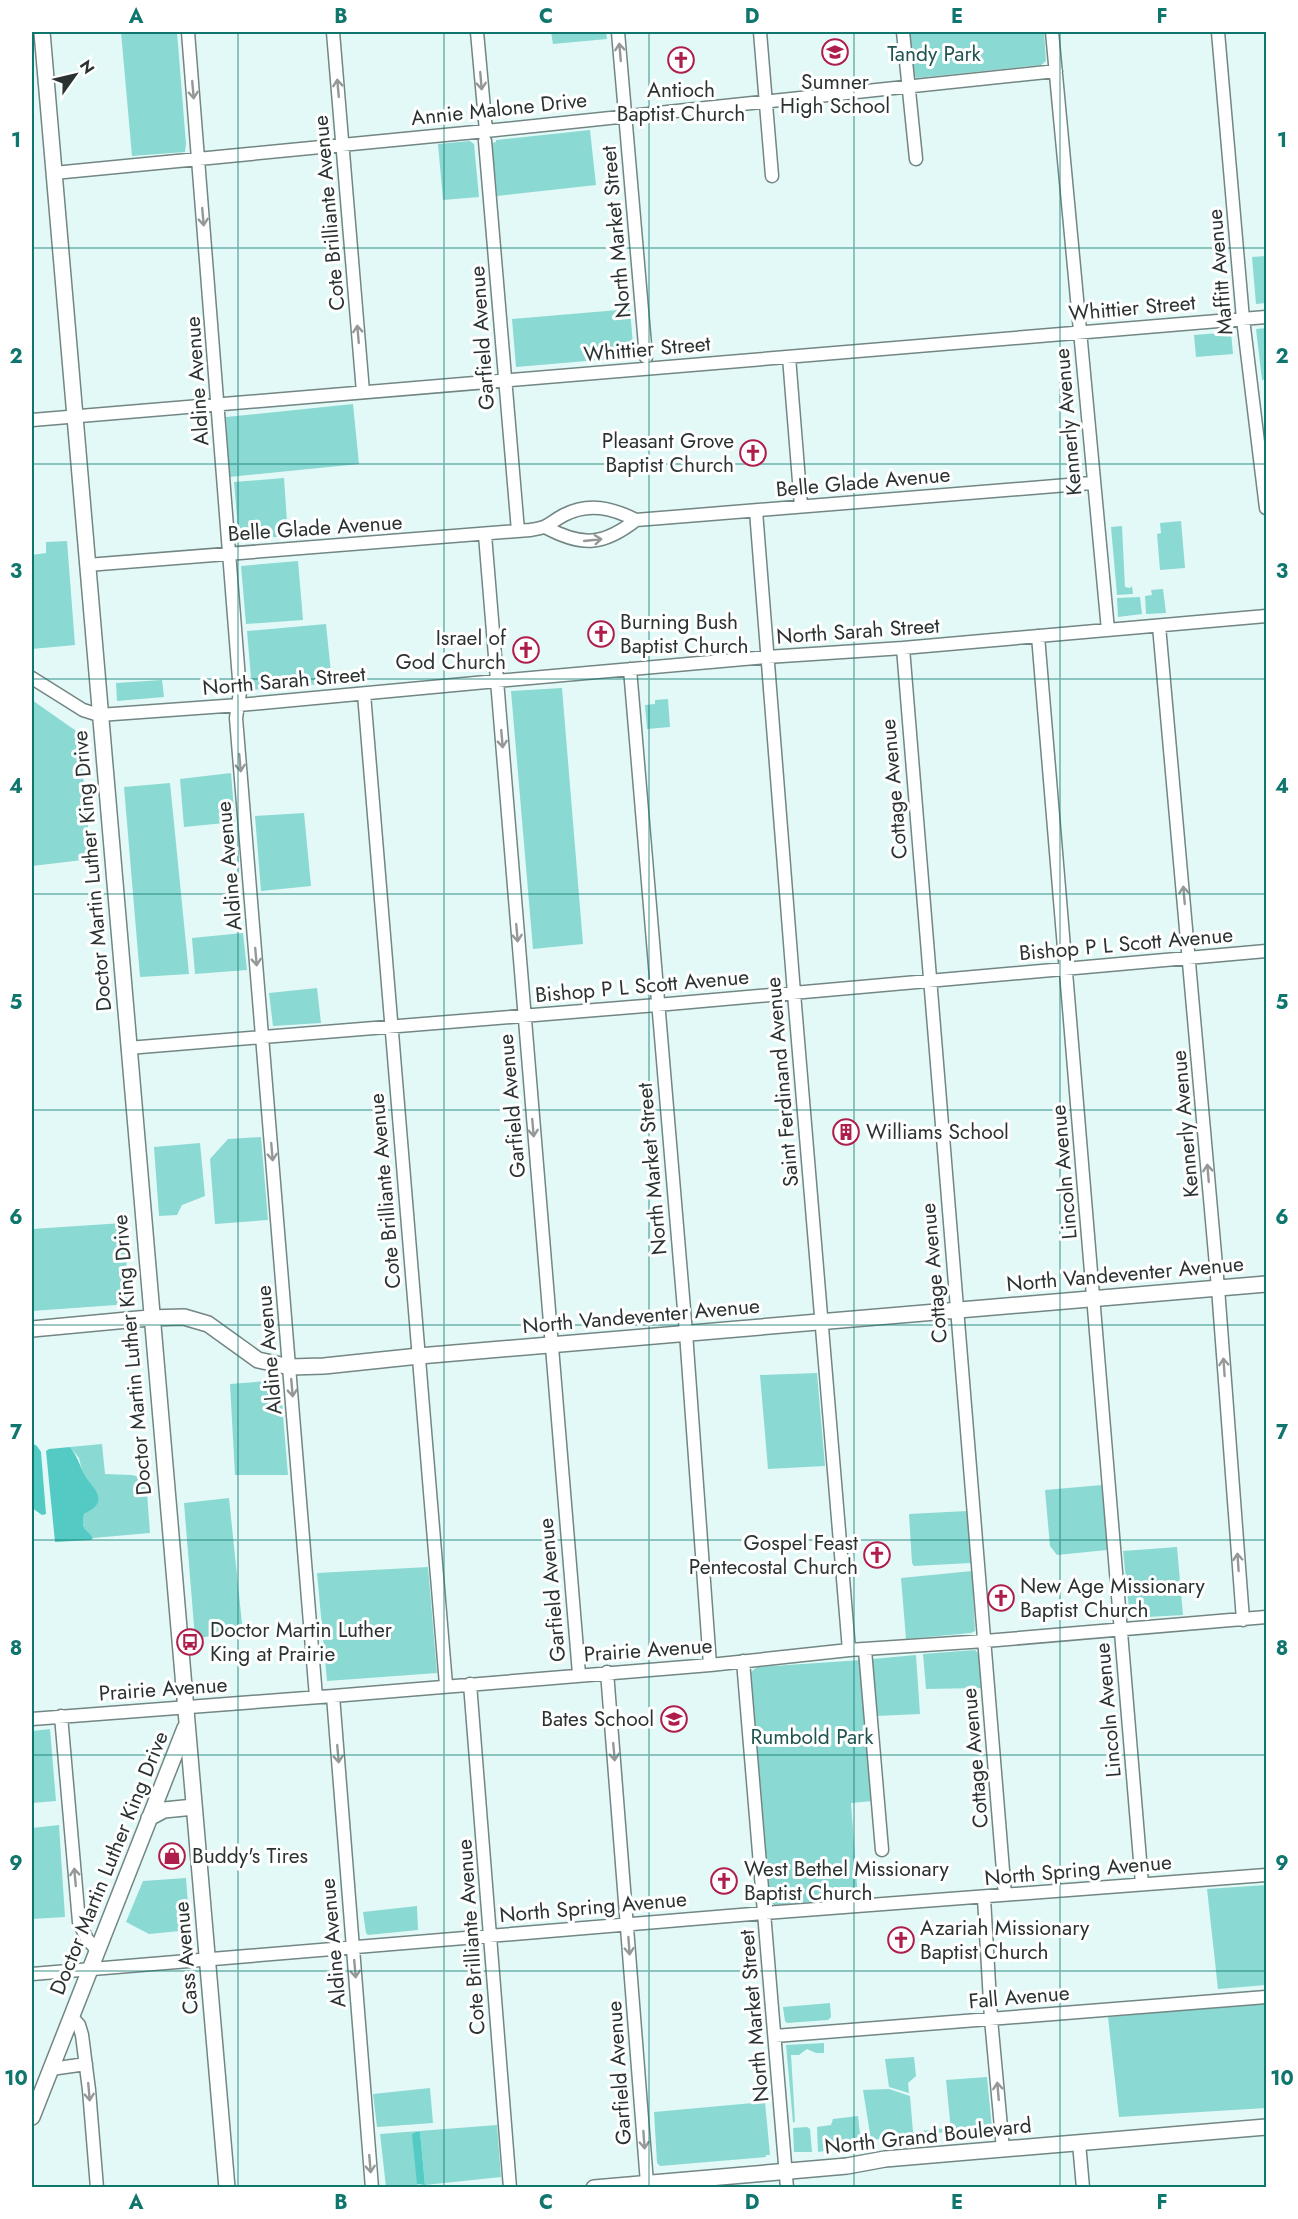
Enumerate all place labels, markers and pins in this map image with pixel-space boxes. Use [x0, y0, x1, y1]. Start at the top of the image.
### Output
school or university icon: Sumner High School [820, 37, 850, 67]
church icon: Antioch Baptist Church [666, 45, 696, 75]
place label: Sumner High School [780, 67, 890, 121]
place label: Antioch Baptist Church [617, 75, 745, 129]
place label: Pleasant Grove Baptist Church [602, 426, 734, 480]
church icon: Pleasant Grove Baptist Church [738, 438, 768, 468]
place label: Burning Bush Baptist Church [620, 607, 748, 661]
church icon: Burning Bush Baptist Church [586, 619, 616, 649]
place label: Israel of God Church [396, 623, 507, 677]
church icon: Israel of God Church [511, 635, 541, 665]
building icon: Williams School [831, 1117, 861, 1147]
place label: Williams School [866, 1117, 1009, 1147]
place label: Gospel Feast Pentecostal Church [689, 1528, 858, 1582]
church icon: Gospel Feast Pentecostal Church [862, 1540, 892, 1570]
place label: New Age Missionary Baptist Church [1020, 1571, 1206, 1625]
church icon: New Age Missionary Baptist Church [986, 1583, 1016, 1613]
place label: Doctor Martin Luther King at Prairie [210, 1615, 393, 1669]
bus stop icon: Doctor Martin Luther King at Prairie [175, 1627, 205, 1657]
place label: Bates School [541, 1704, 654, 1734]
school or university icon: Bates School [659, 1704, 689, 1734]
shop icon: Buddy's Tires [157, 1841, 187, 1871]
place label: Buddy's Tires [192, 1841, 308, 1871]
place label: West Bethel Missionary Baptist Church [744, 1854, 950, 1908]
church icon: West Bethel Missionary Baptist Church [709, 1866, 739, 1896]
place label: Azariah Missionary Baptist Church [920, 1913, 1090, 1967]
church icon: Azariah Missionary Baptist Church [886, 1925, 916, 1955]

